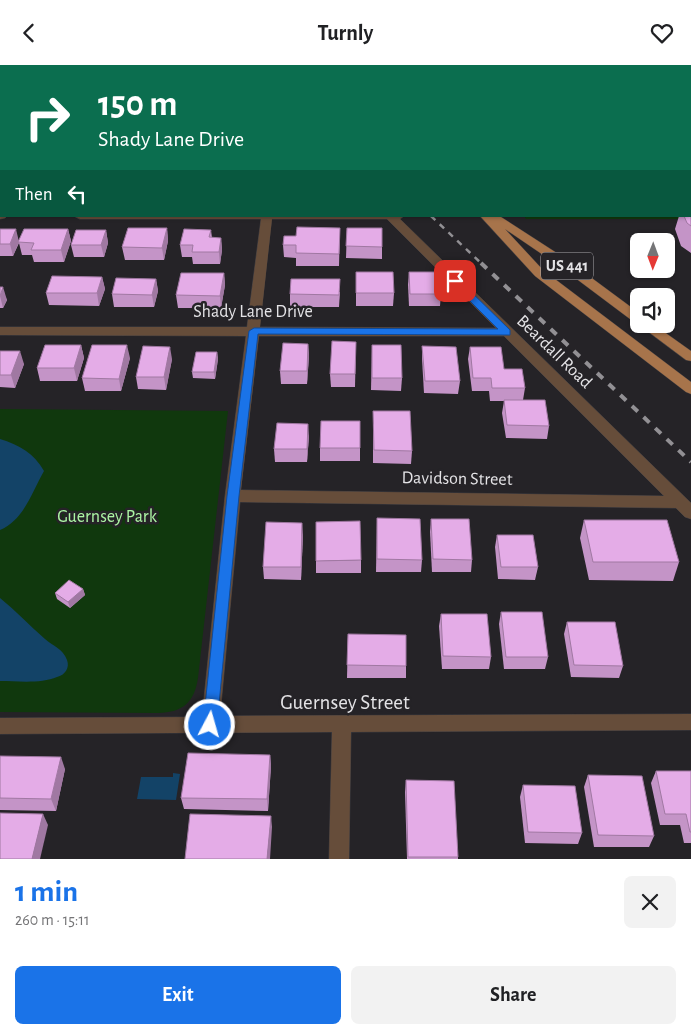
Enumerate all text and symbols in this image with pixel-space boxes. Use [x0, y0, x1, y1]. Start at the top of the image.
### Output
icon: back [15, 19, 43, 47]
icon: heart [648, 19, 676, 47]
text: Turnly [318, 22, 373, 44]
icon: right [15, 85, 80, 150]
text: 150 m [98, 87, 178, 122]
text: Shady Lane Drive [98, 128, 244, 150]
icon: left [63, 180, 91, 208]
text: Then [15, 185, 53, 204]
north arrow [630, 233, 675, 277]
map controls [630, 233, 675, 333]
road number: US 441 [541, 253, 593, 280]
pin [434, 260, 476, 302]
icon: arrive [441, 267, 469, 295]
button: sound [630, 288, 675, 333]
street label: Shady Lane Drive [193, 303, 313, 321]
street label: Beardall Road [513, 312, 595, 392]
street label: Davidson Street [401, 469, 513, 489]
park label: Guernsey Park [57, 508, 158, 526]
street label: Guernsey Street [280, 692, 410, 713]
position arrow [183, 698, 235, 750]
button: close [624, 876, 676, 928]
text: 1 min [15, 877, 78, 907]
text: 260 m · 15:11 [15, 912, 90, 928]
button: Exit [15, 966, 341, 1024]
button: Share [351, 966, 676, 1024]

